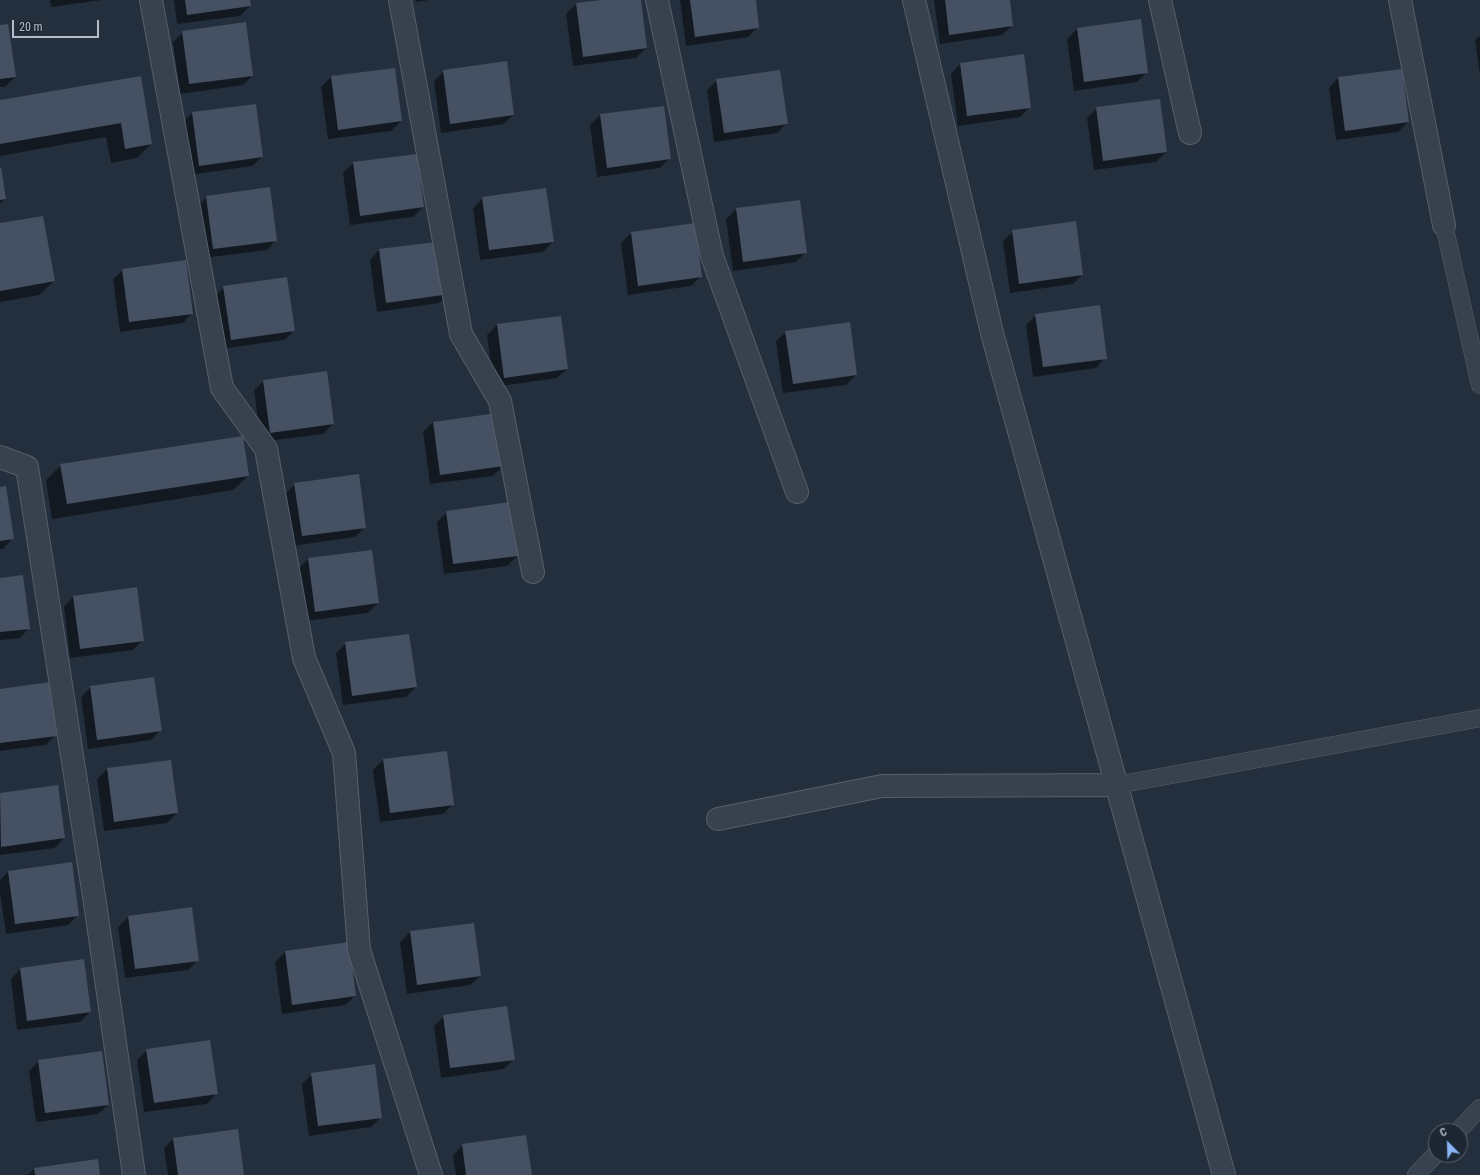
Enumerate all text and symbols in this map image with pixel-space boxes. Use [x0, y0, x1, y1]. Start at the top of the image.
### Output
scale bar [14, 12, 101, 38]
text: 20 m [19, 20, 43, 34]
north arrow [1428, 1123, 1468, 1163]
text: С [1438, 1125, 1449, 1140]

